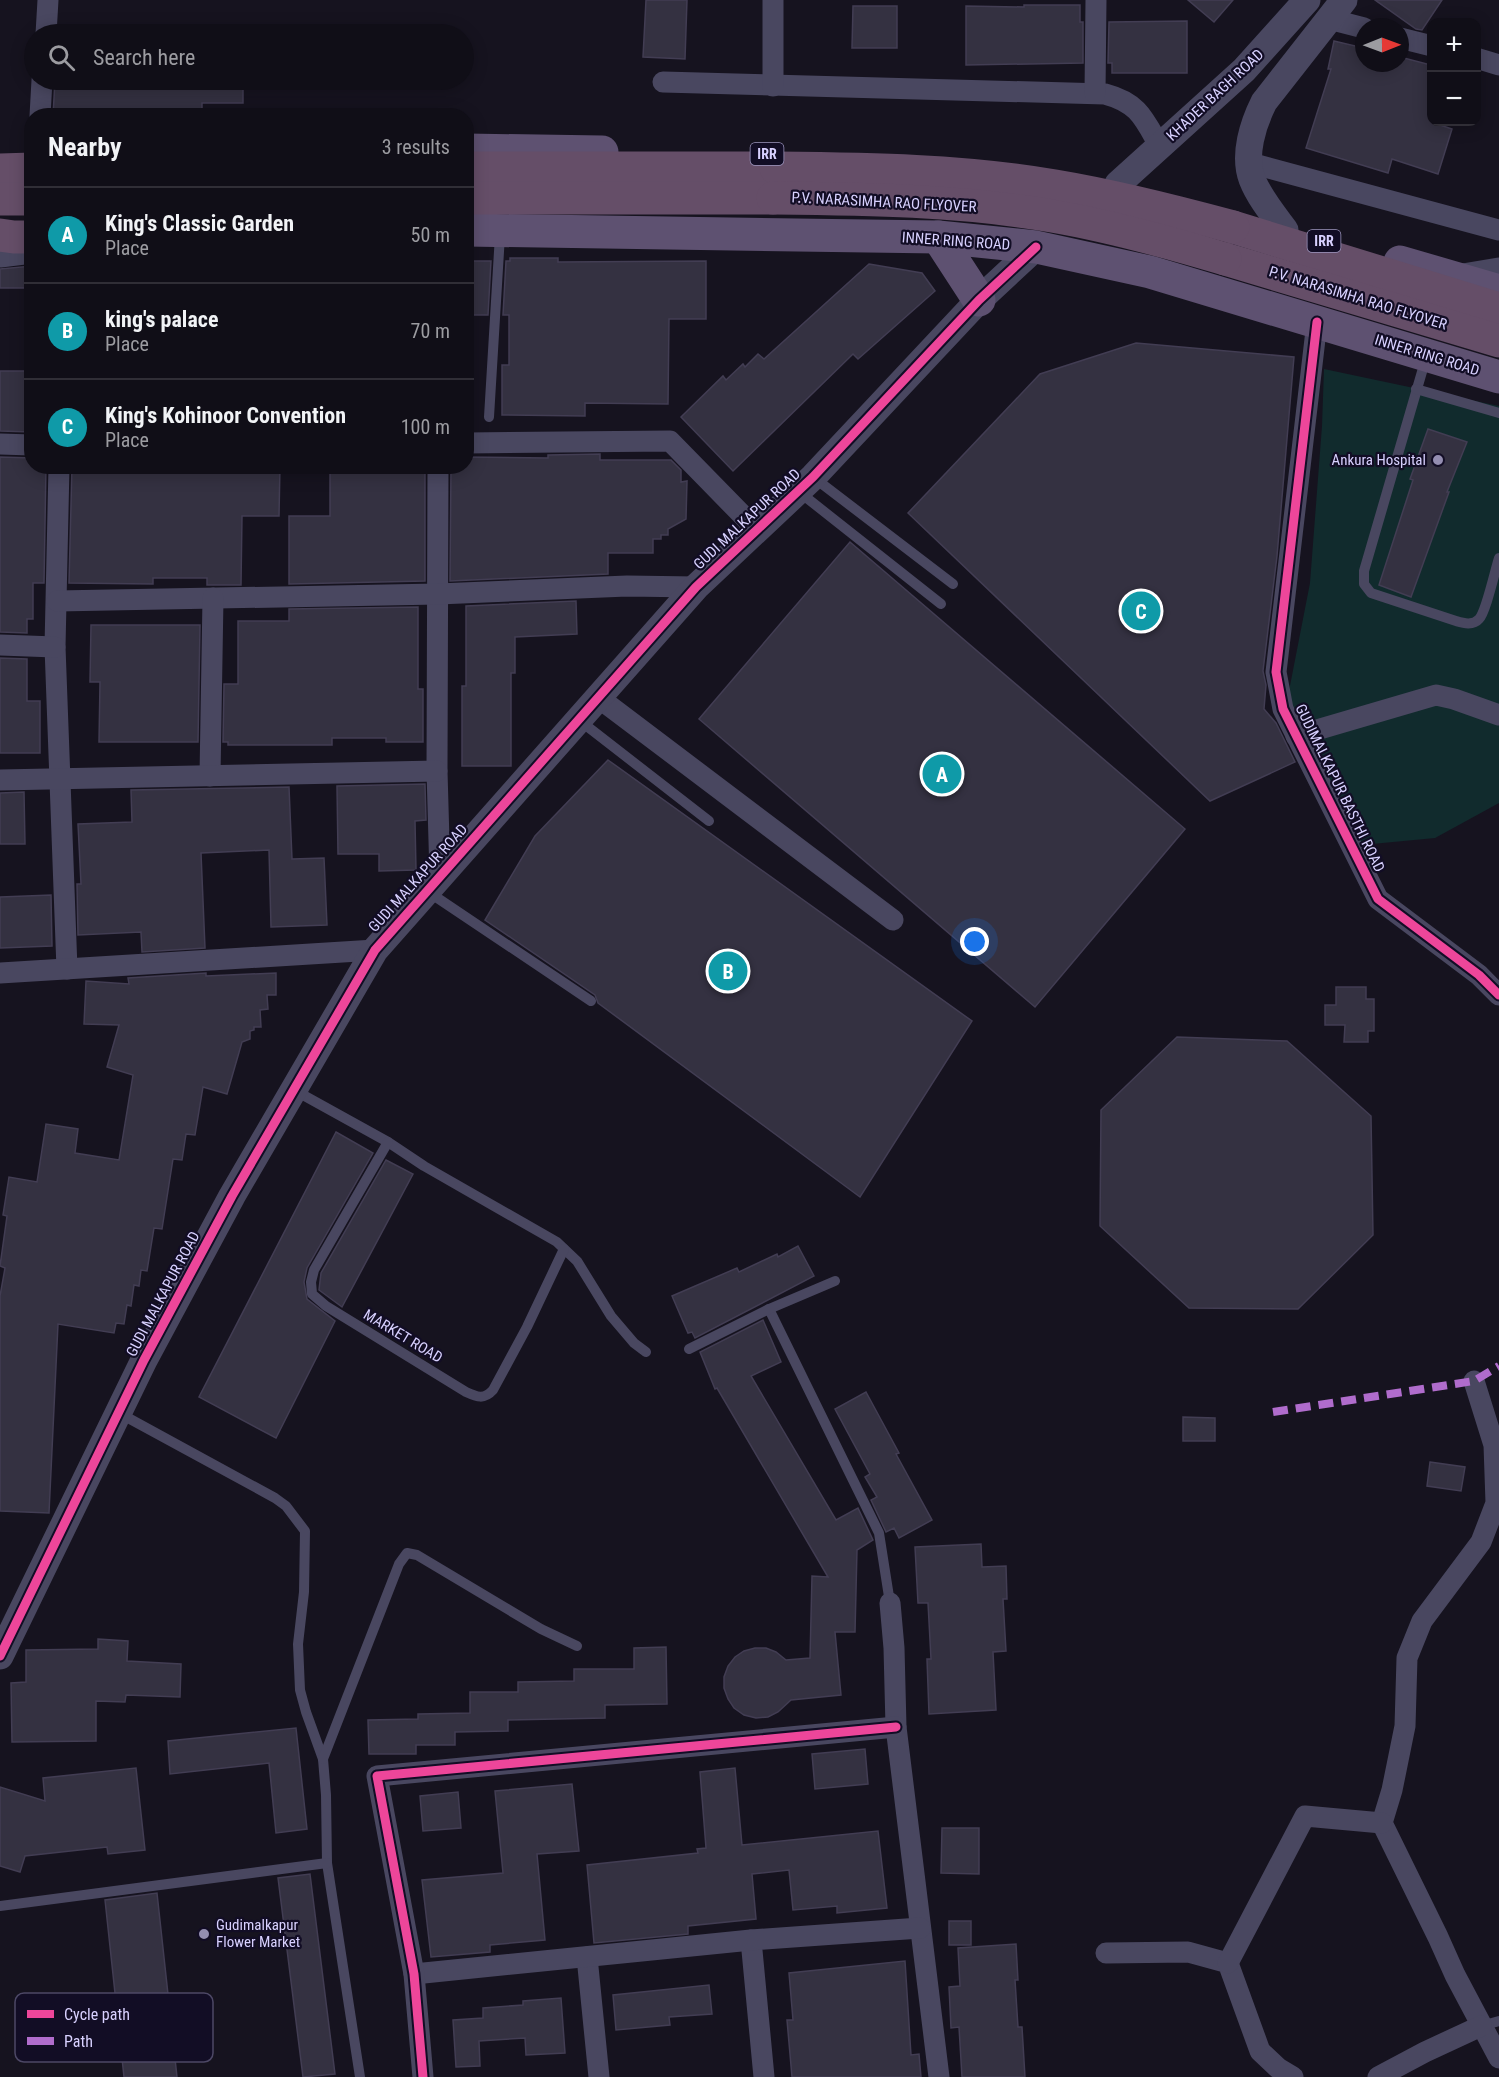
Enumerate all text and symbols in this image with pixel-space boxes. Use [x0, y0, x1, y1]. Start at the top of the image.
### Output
north arrow [1355, 18, 1409, 72]
map controls [1427, 18, 1481, 126]
button: + [1427, 18, 1481, 72]
search box [24, 24, 474, 90]
icon: search [45, 41, 78, 74]
text: Search here [93, 45, 195, 70]
street label: KHADER BAGH ROAD [1163, 45, 1267, 145]
button: − [1427, 72, 1481, 126]
text: Nearby [48, 132, 122, 162]
text: 3 results [382, 135, 450, 159]
road number: IRR [750, 143, 783, 165]
street label: P.V. NARASIMHA RAO FLYOVER [791, 188, 977, 216]
text: King's Classic Garden [105, 211, 294, 236]
text: A [62, 223, 73, 247]
text: 50 m [411, 223, 450, 247]
street label: INNER RING ROAD [901, 228, 1011, 254]
road number: IRR [1308, 230, 1340, 252]
text: Place [105, 236, 149, 260]
street label: P.V. NARASIMHA RAO FLYOVER [1267, 262, 1449, 334]
text: king's palace [105, 307, 218, 332]
text: B [62, 319, 73, 343]
text: 70 m [411, 319, 450, 343]
street label: INNER RING ROAD [1372, 331, 1482, 379]
text: Place [105, 332, 149, 356]
text: King's Kohinoor Convention [105, 403, 346, 428]
text: C [62, 415, 73, 439]
text: 100 m [401, 415, 450, 439]
text: Place [105, 428, 149, 452]
place label: Ankura Hospital [1332, 451, 1426, 469]
marker: Ankura Hospital [1431, 453, 1445, 467]
street label: GUDI MALKAPUR ROAD [690, 465, 804, 573]
pin: C [1122, 588, 1160, 634]
street label: GUDIMALKAPUR BASTHI ROAD [1291, 701, 1389, 875]
pin: A [922, 752, 962, 796]
street label: GUDI MALKAPUR ROAD [365, 820, 471, 936]
your location [960, 927, 989, 956]
pin: B [708, 948, 748, 994]
street label: GUDI MALKAPUR ROAD [122, 1228, 204, 1360]
street label: MARKET ROAD [360, 1305, 446, 1367]
place label: Gudimalkapur Flower Market [216, 1916, 300, 1951]
marker: Gudimalkapur Flower Market [197, 1927, 211, 1941]
legend [15, 1993, 213, 2062]
text: Cycle path [64, 2005, 130, 2024]
text: Path [64, 2032, 93, 2051]

